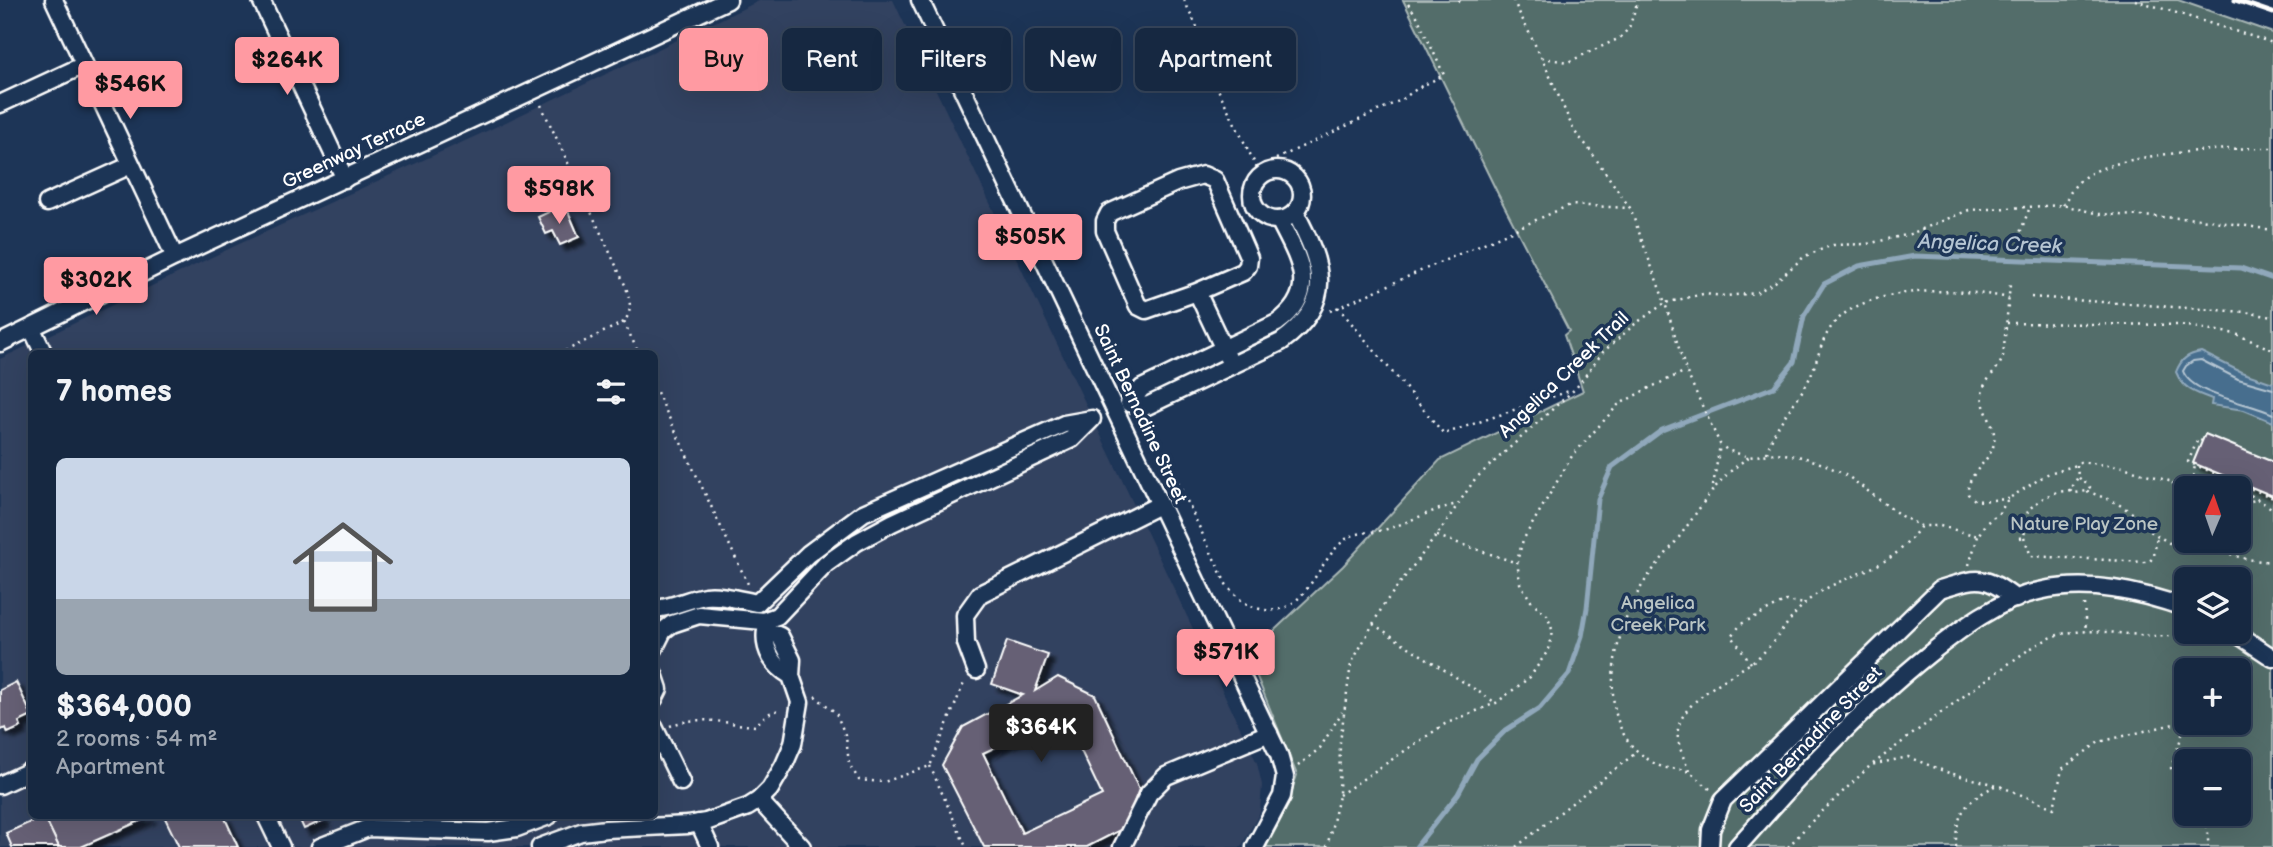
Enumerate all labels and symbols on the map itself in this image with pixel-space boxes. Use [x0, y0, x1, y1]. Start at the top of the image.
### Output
pin: $264K [238, 38, 336, 97]
pin: $546K [81, 61, 179, 121]
street label: Greenway Terrace [279, 108, 429, 194]
pin: $598K [510, 166, 608, 226]
pin: $505K [981, 215, 1079, 274]
water label: Angelica Creek [1917, 229, 2063, 259]
pin: $302K [47, 258, 145, 317]
street label: Angelica Creek Trail [1494, 307, 1634, 443]
street label: Saint Bernadine Street [1088, 321, 1192, 507]
north arrow [2174, 476, 2250, 553]
park label: Nature Play Zone [2010, 513, 2158, 536]
park label: Angelica Creek Park [1610, 592, 1706, 637]
pin: $571K [1177, 630, 1275, 689]
street label: Saint Bernadine Street [1735, 662, 1887, 818]
pin: $364K [992, 704, 1090, 764]

